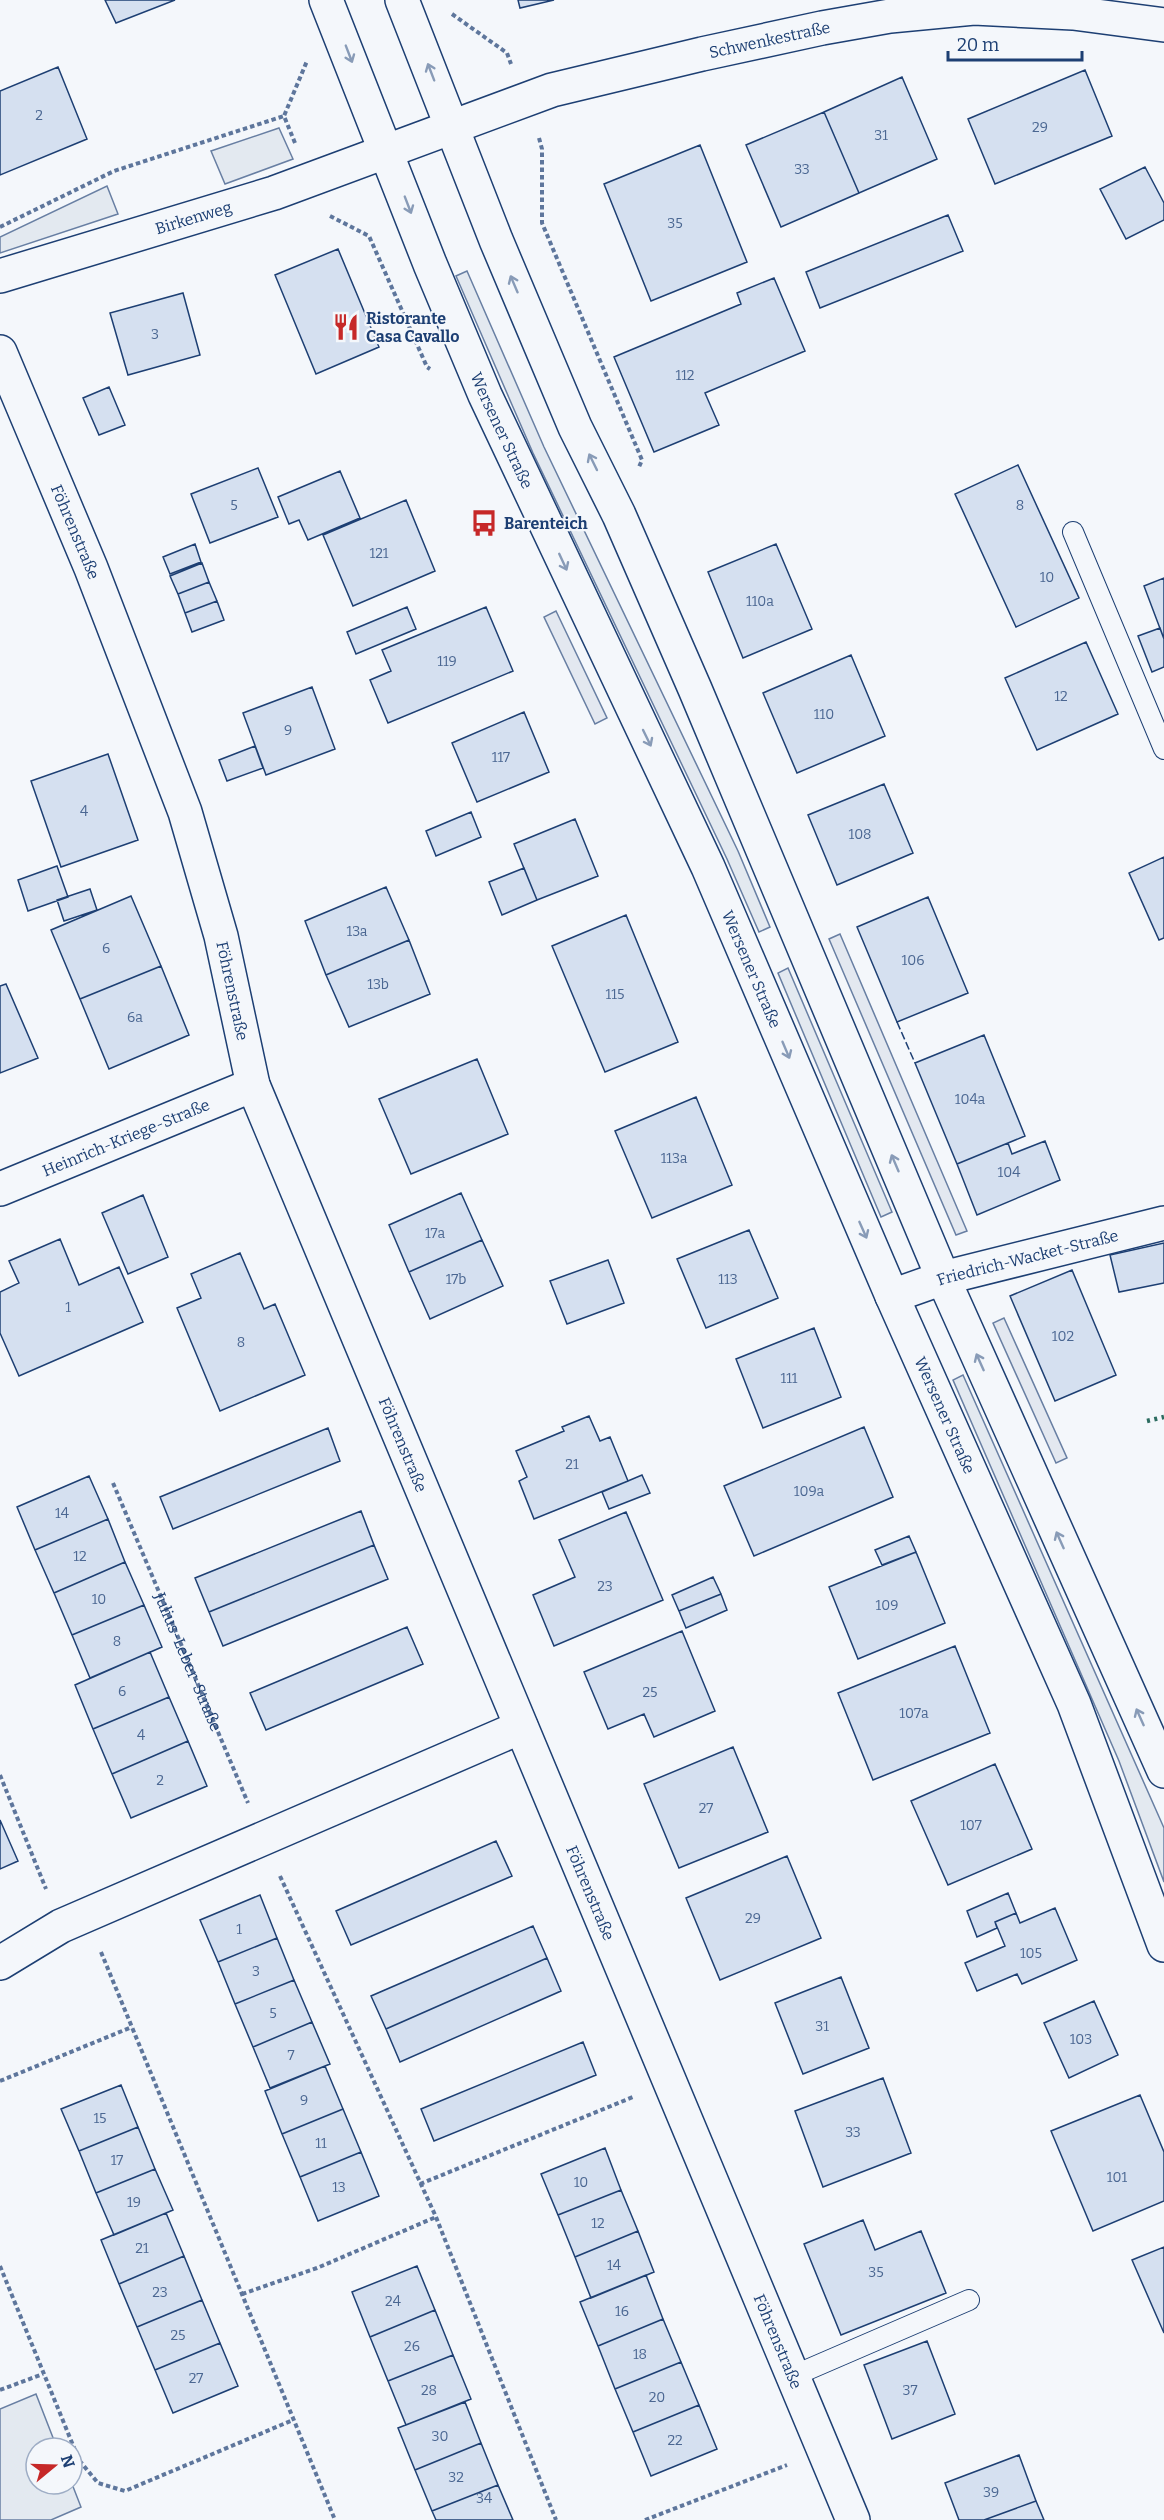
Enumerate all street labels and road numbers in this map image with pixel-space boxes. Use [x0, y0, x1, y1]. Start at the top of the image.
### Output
street label: Schwenkestraße [707, 18, 832, 62]
street label: Birkenweg [153, 197, 234, 238]
street label: Wersener Straße [467, 370, 537, 492]
street label: Föhrenstraße [47, 482, 103, 582]
street label: Wersener Straße [718, 908, 785, 1031]
street label: Föhrenstraße [212, 940, 252, 1042]
street label: Heinrich-Kriege-Straße [40, 1095, 212, 1181]
street label: Friedrich-Wacket-Straße [934, 1226, 1120, 1289]
street label: Wersener Straße [910, 1354, 979, 1477]
street label: Föhrenstraße [375, 1394, 431, 1495]
street label: Julius-Leber-Straße [150, 1589, 226, 1734]
street label: Föhrenstraße [562, 1843, 619, 1943]
street label: Föhrenstraße [750, 2291, 806, 2392]

